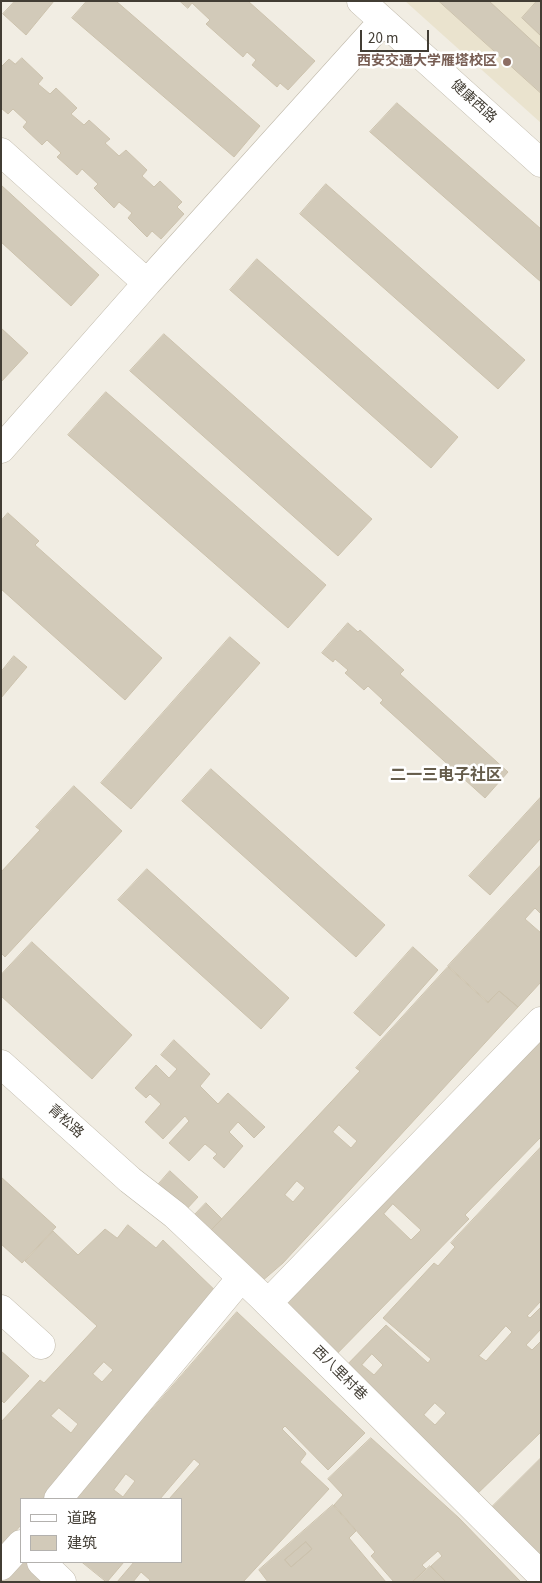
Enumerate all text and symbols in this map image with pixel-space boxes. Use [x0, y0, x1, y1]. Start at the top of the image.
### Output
scale bar [362, 20, 431, 52]
text: 20 m [368, 28, 398, 49]
place label: 西安交通大学雁塔校区 [357, 54, 497, 70]
marker: 西安交通大学雁塔校区 [501, 56, 513, 68]
street label: 健康西路 [447, 77, 499, 127]
district label: 二一三电子社区 [390, 766, 502, 786]
street label: 青松路 [44, 1102, 86, 1142]
street label: 西八里村巷 [308, 1343, 370, 1405]
legend [20, 1498, 182, 1563]
text: 道路 [67, 1508, 97, 1529]
text: 建筑 [67, 1533, 97, 1554]

